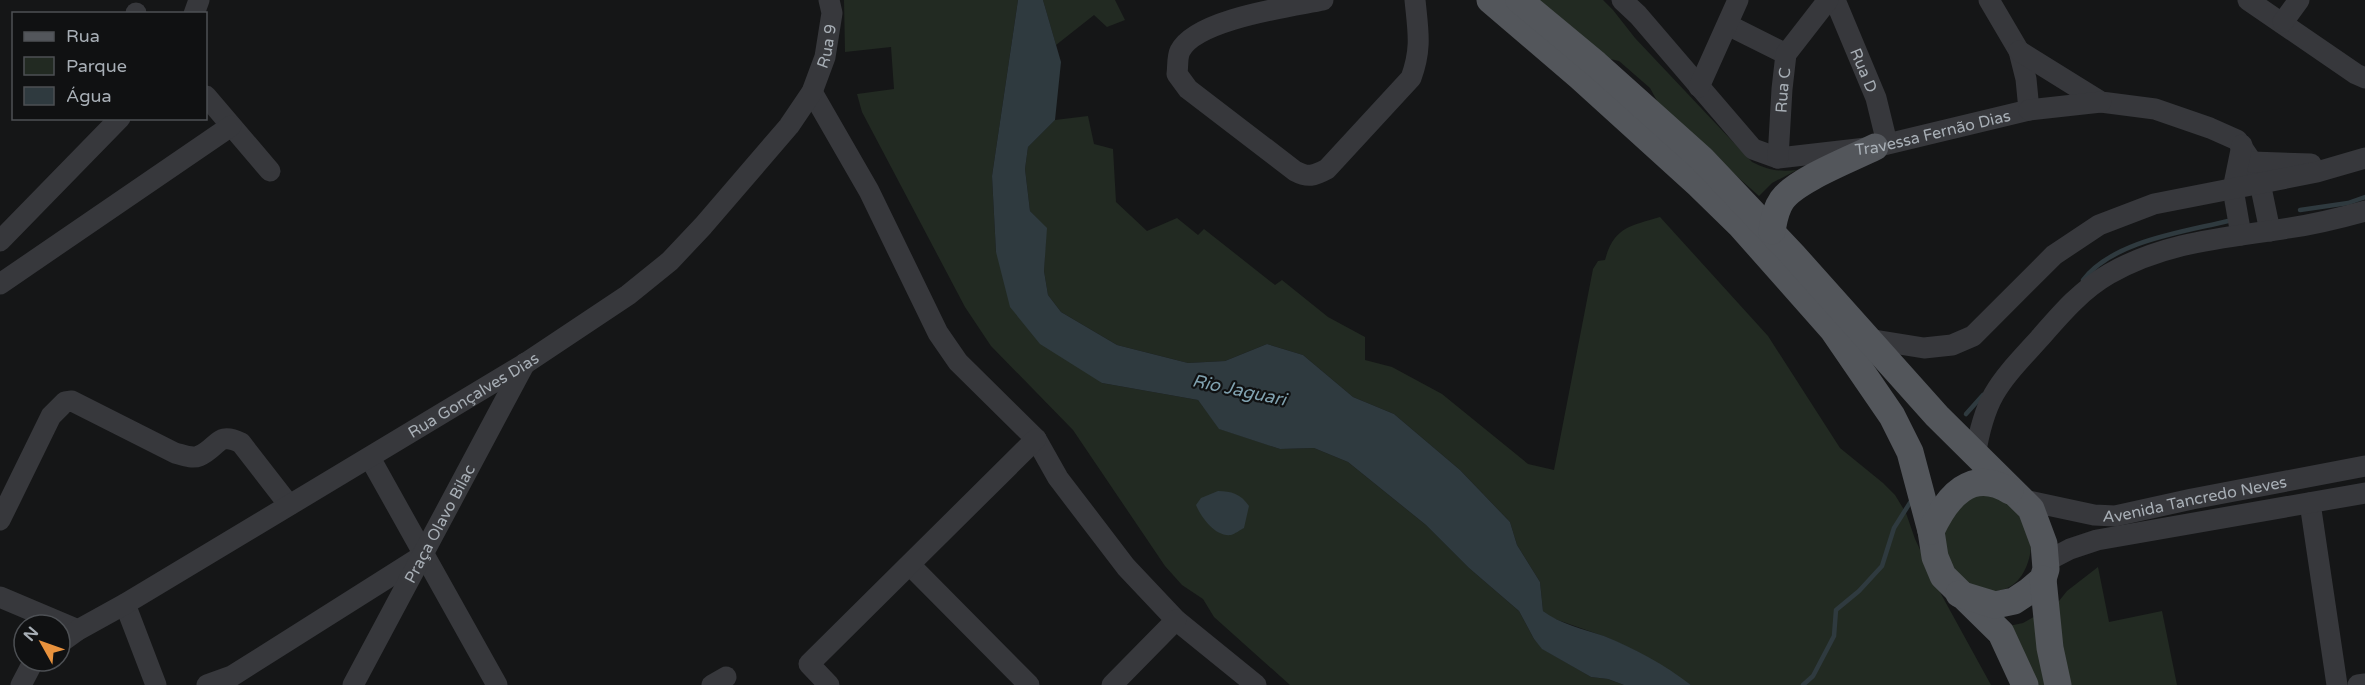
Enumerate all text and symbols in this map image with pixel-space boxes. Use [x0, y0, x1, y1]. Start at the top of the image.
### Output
legend [12, 12, 207, 120]
street label: Rua 9 [813, 23, 841, 71]
text: Rua [66, 25, 100, 47]
street label: Rua D [1845, 45, 1882, 96]
text: Parque [66, 55, 127, 77]
street label: Rua C [1772, 67, 1795, 113]
text: Água [66, 85, 112, 107]
street label: Travessa Fernão Dias [1854, 106, 2013, 160]
street label: Rua Gonçalves Dias [404, 348, 543, 443]
water label: Rio Jaguari [1190, 369, 1290, 411]
street label: Praça Olavo Bilac [400, 461, 480, 587]
street label: Avenida Tancredo Neves [2102, 472, 2289, 527]
north arrow [12, 613, 72, 673]
text: N [19, 623, 43, 645]

